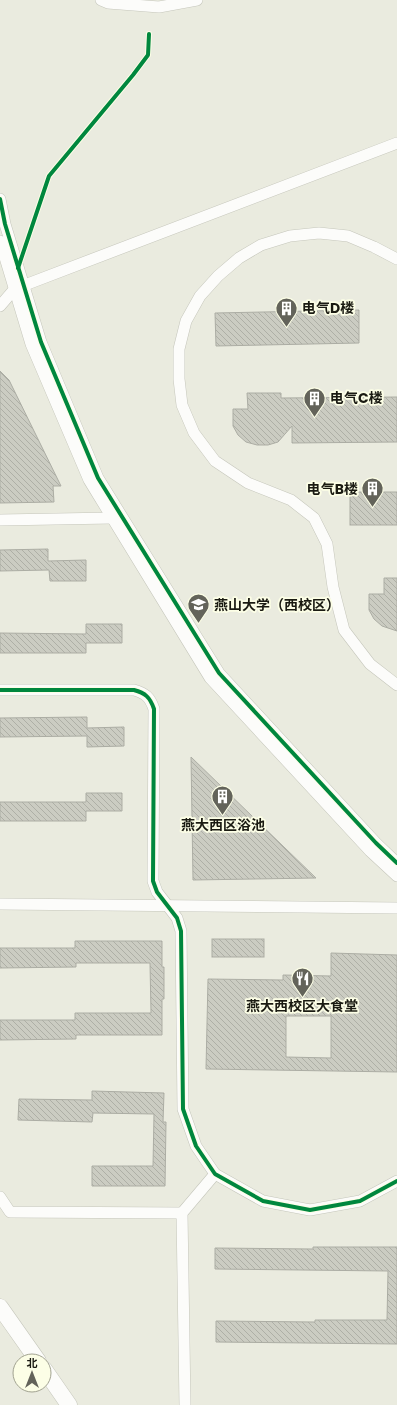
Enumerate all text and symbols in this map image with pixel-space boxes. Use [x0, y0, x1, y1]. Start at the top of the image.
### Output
building icon: 电气D楼 [274, 295, 300, 328]
place label: 电气D楼 [302, 298, 354, 318]
building icon: 电气C楼 [302, 385, 328, 418]
place label: 电气C楼 [330, 388, 383, 408]
building icon: 电气B楼 [360, 476, 386, 509]
place label: 电气B楼 [307, 479, 358, 499]
school or university icon: 燕山大学（西校区） [185, 592, 211, 625]
place label: 燕山大学（西校区） [214, 595, 340, 615]
building icon: 燕大西区浴池 [210, 784, 236, 817]
place label: 燕大西区浴池 [181, 815, 265, 835]
restaurant icon: 燕大西校区大食堂 [289, 965, 315, 998]
place label: 燕大西校区大食堂 [246, 996, 358, 1016]
north arrow [12, 1353, 52, 1393]
text: 北 [27, 1355, 38, 1371]

